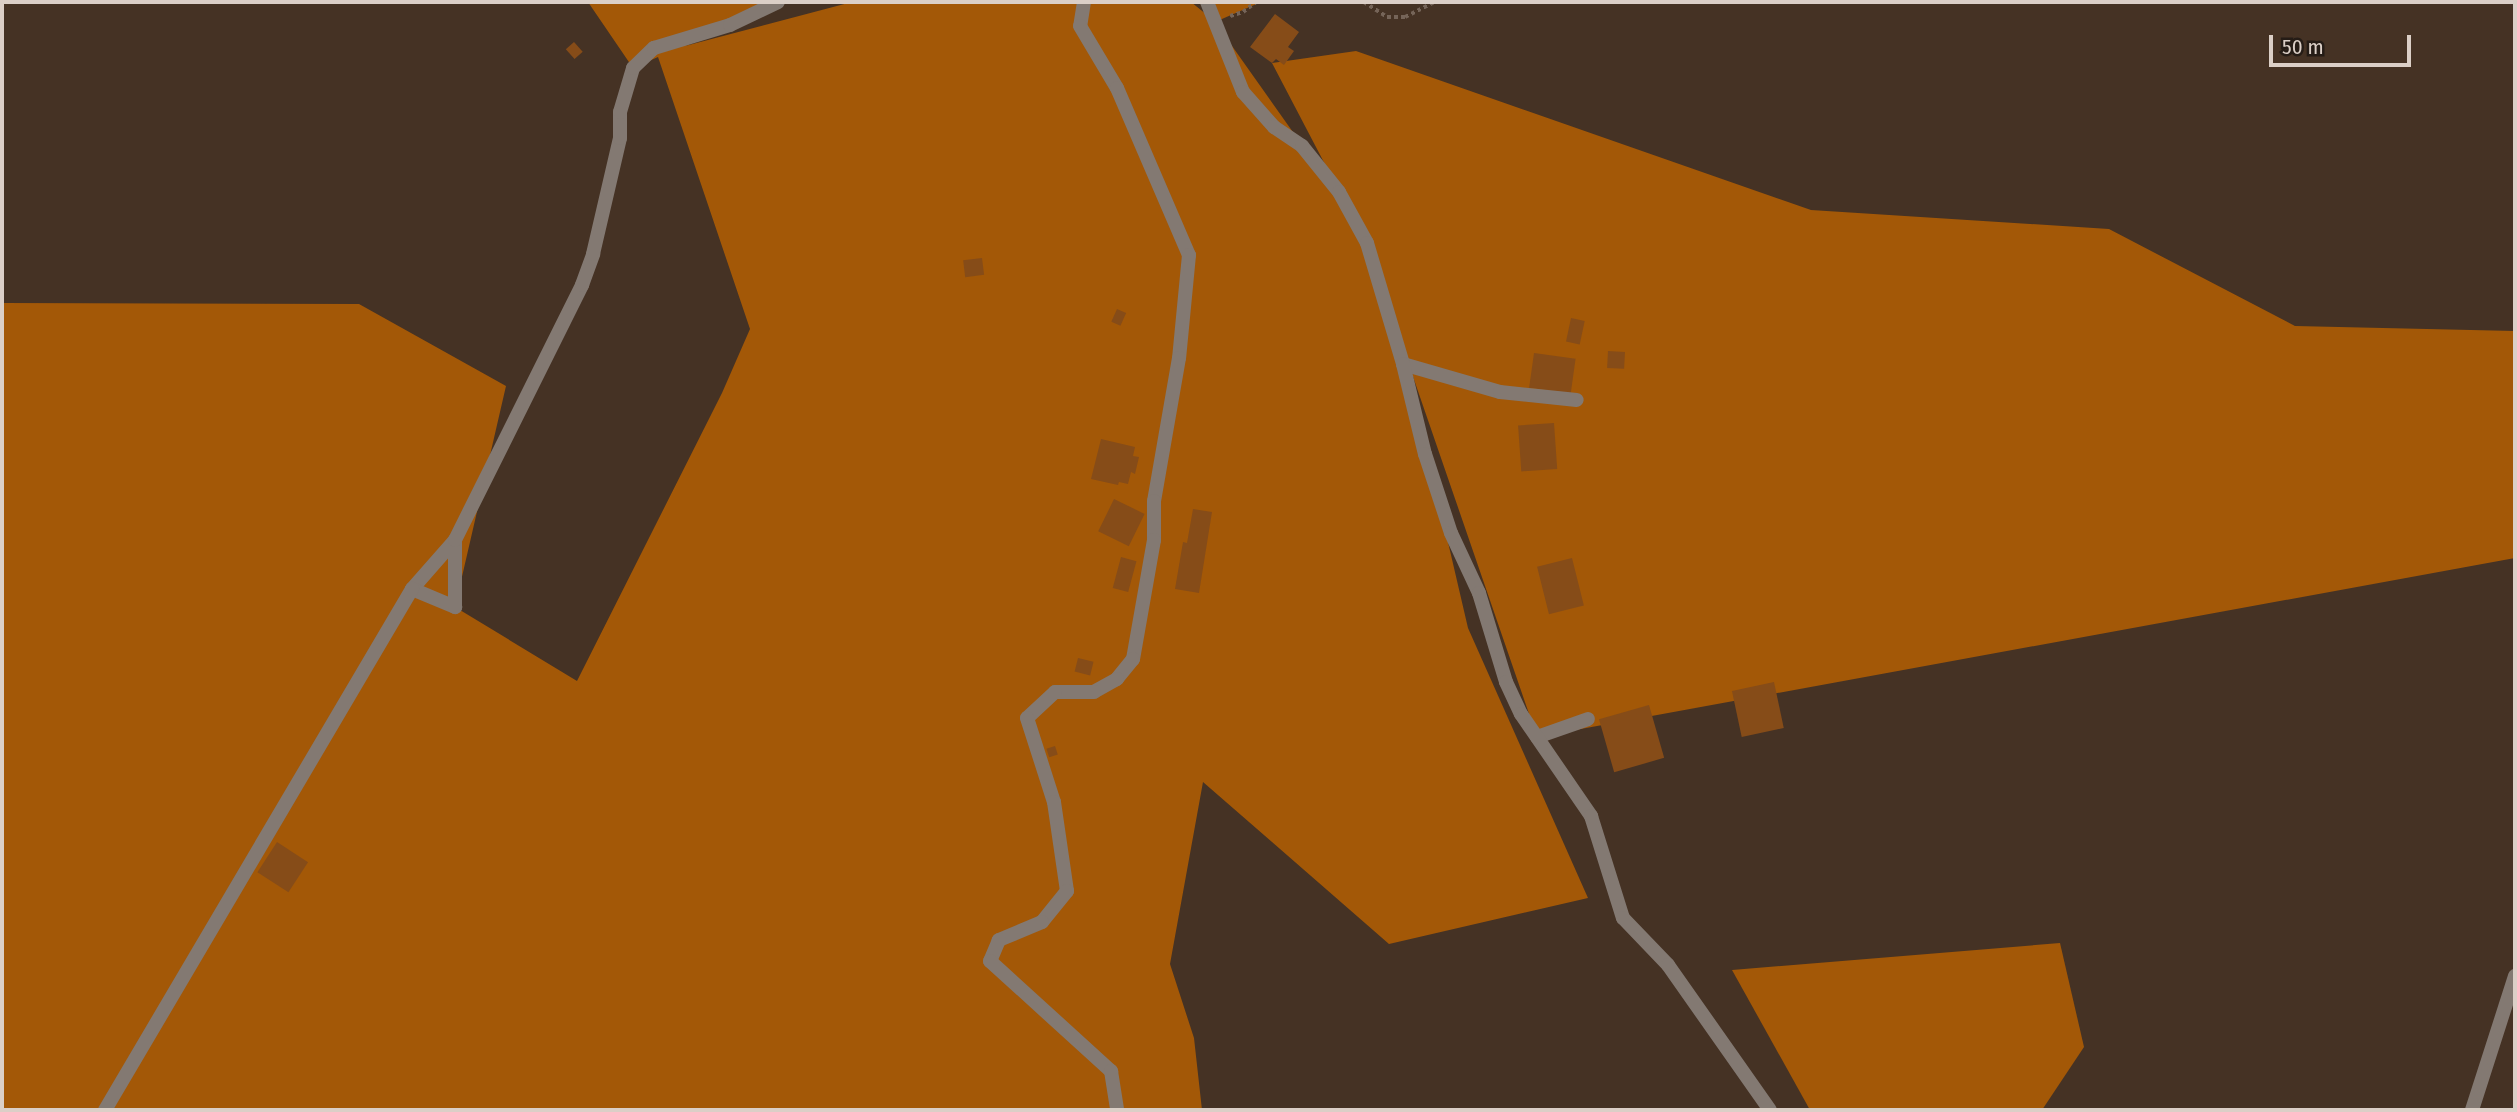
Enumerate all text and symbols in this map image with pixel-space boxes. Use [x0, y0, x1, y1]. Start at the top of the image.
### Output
scale bar [2272, 21, 2414, 65]
text: 50 m [2282, 34, 2324, 60]

